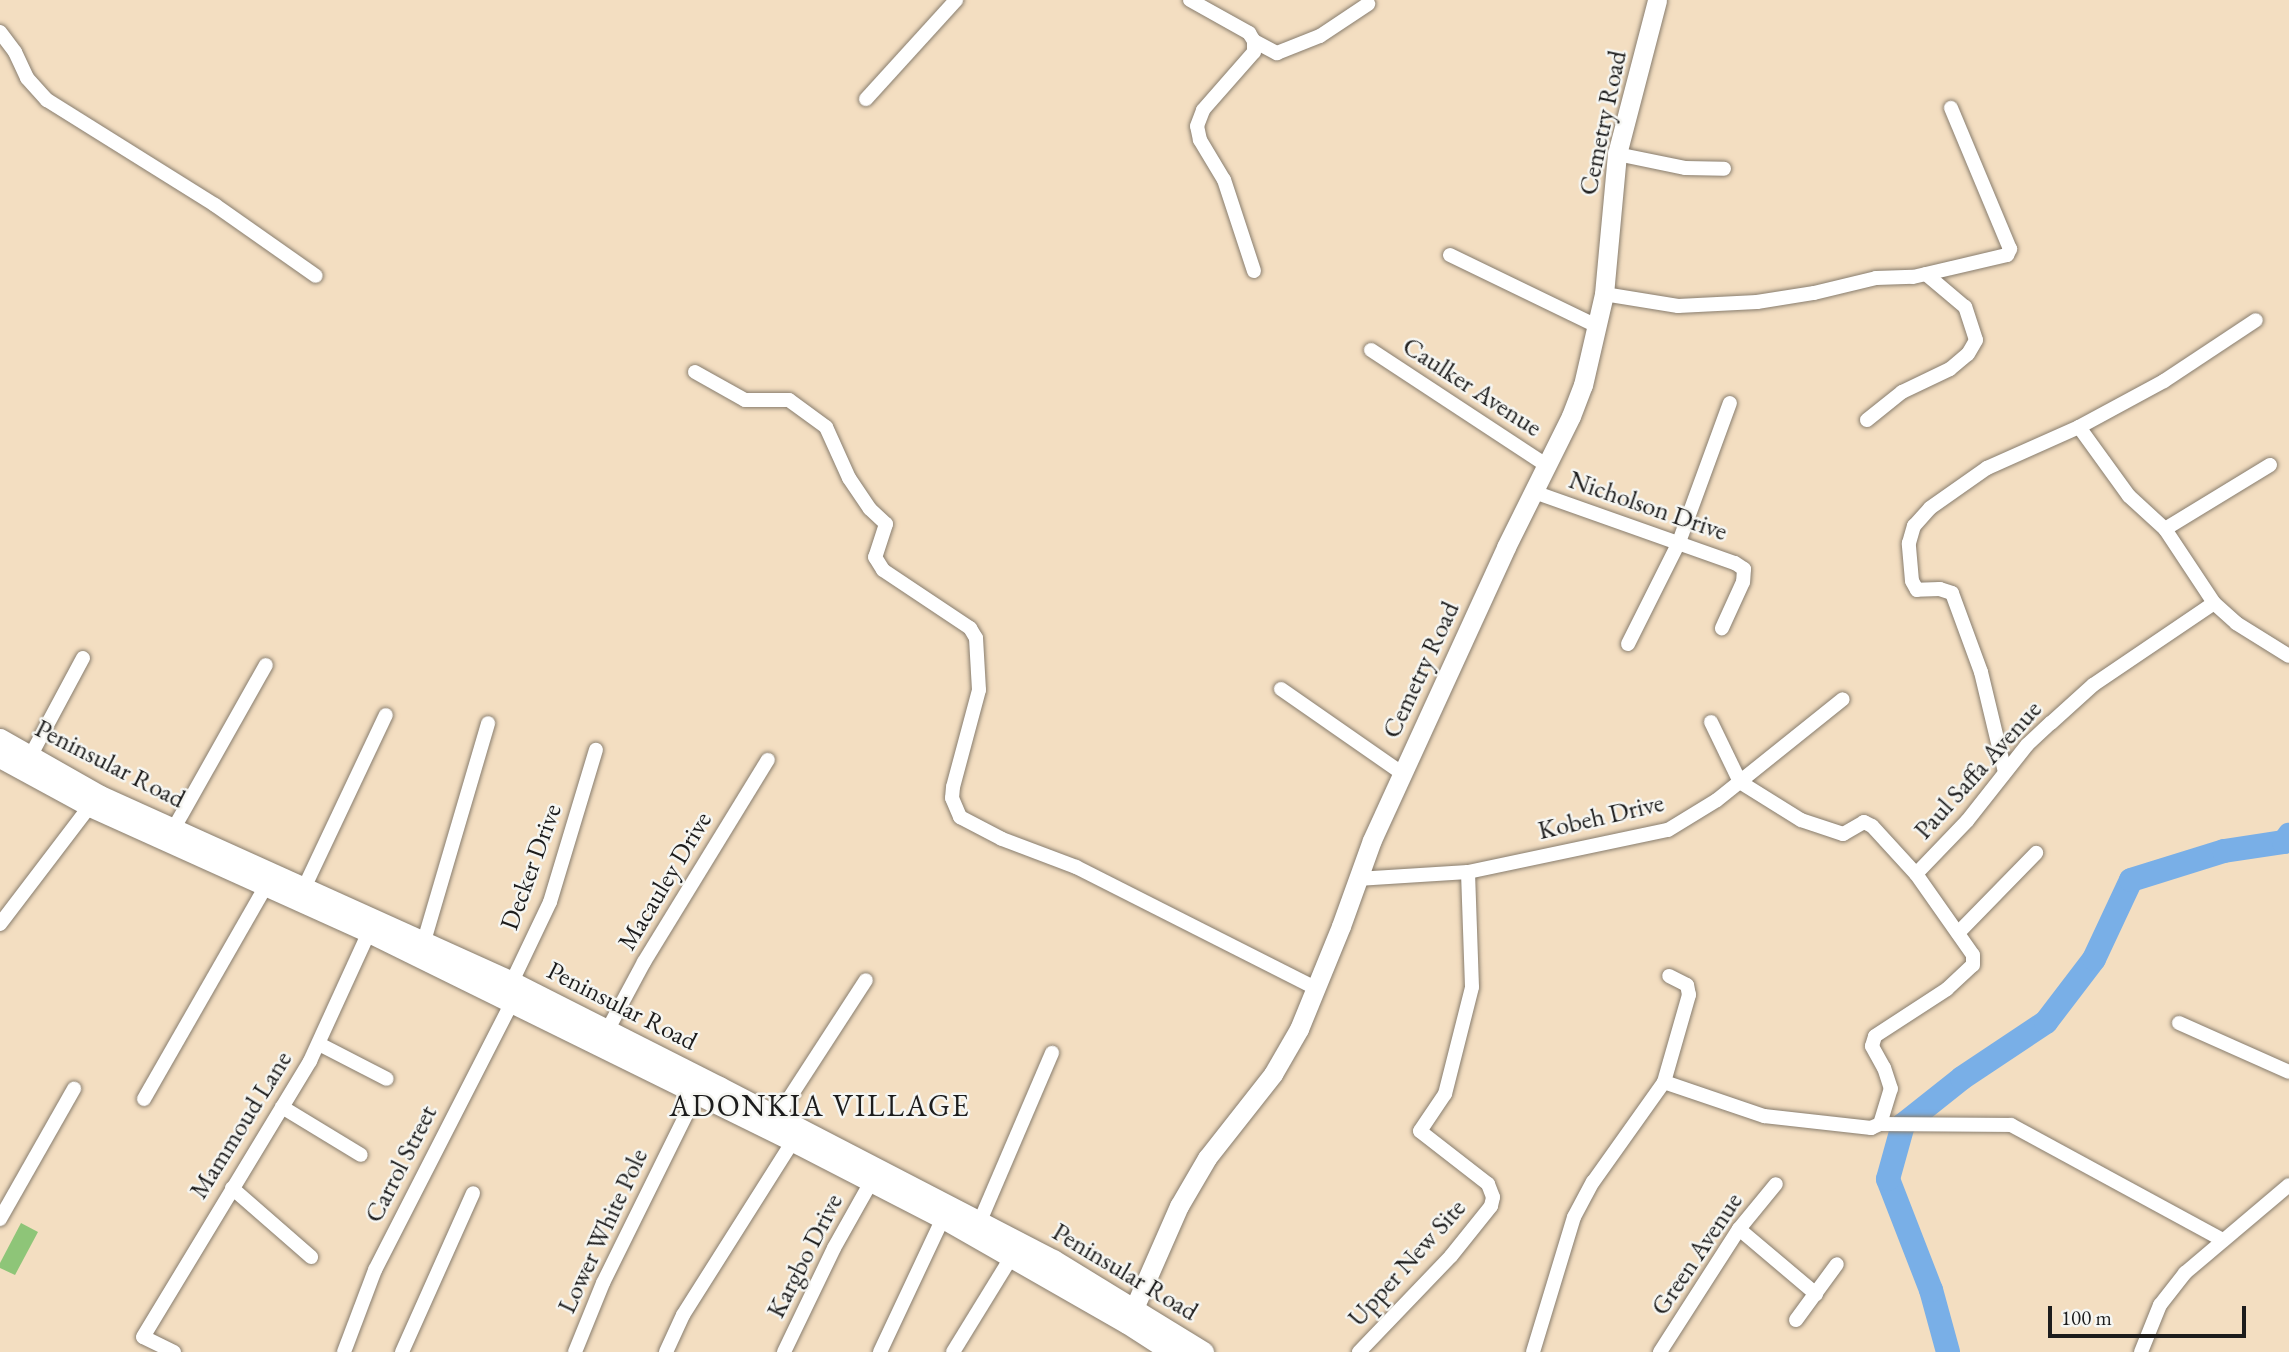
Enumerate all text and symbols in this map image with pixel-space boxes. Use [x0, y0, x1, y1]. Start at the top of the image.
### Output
street label: Cemetry Road [1572, 48, 1634, 198]
street label: Caulker Avenue [1397, 330, 1547, 444]
street label: Nicholson Drive [1565, 464, 1731, 548]
street label: Cemetry Road [1376, 597, 1466, 743]
street label: Paul Saffa Avenue [1908, 694, 2048, 846]
street label: Peninsular Road [30, 713, 190, 815]
street label: Kobeh Drive [1535, 787, 1667, 847]
street label: Decker Drive [494, 800, 568, 934]
street label: Macauley Drive [611, 806, 719, 956]
street label: Peninsular Road [542, 955, 702, 1057]
street label: Mammoud Lane [183, 1045, 299, 1205]
district label: ADONKIA VILLAGE [671, 1088, 969, 1124]
street label: Carrol Street [358, 1100, 444, 1228]
street label: Lower White Pole [551, 1144, 655, 1318]
street label: Green Avenue [1645, 1187, 1749, 1321]
street label: Kargbo Drive [760, 1189, 850, 1323]
street label: Upper New Site [1342, 1193, 1472, 1333]
street label: Peninsular Road [1047, 1216, 1203, 1328]
scale bar [2051, 1292, 2249, 1336]
text: 100 m [2061, 1304, 2112, 1331]

